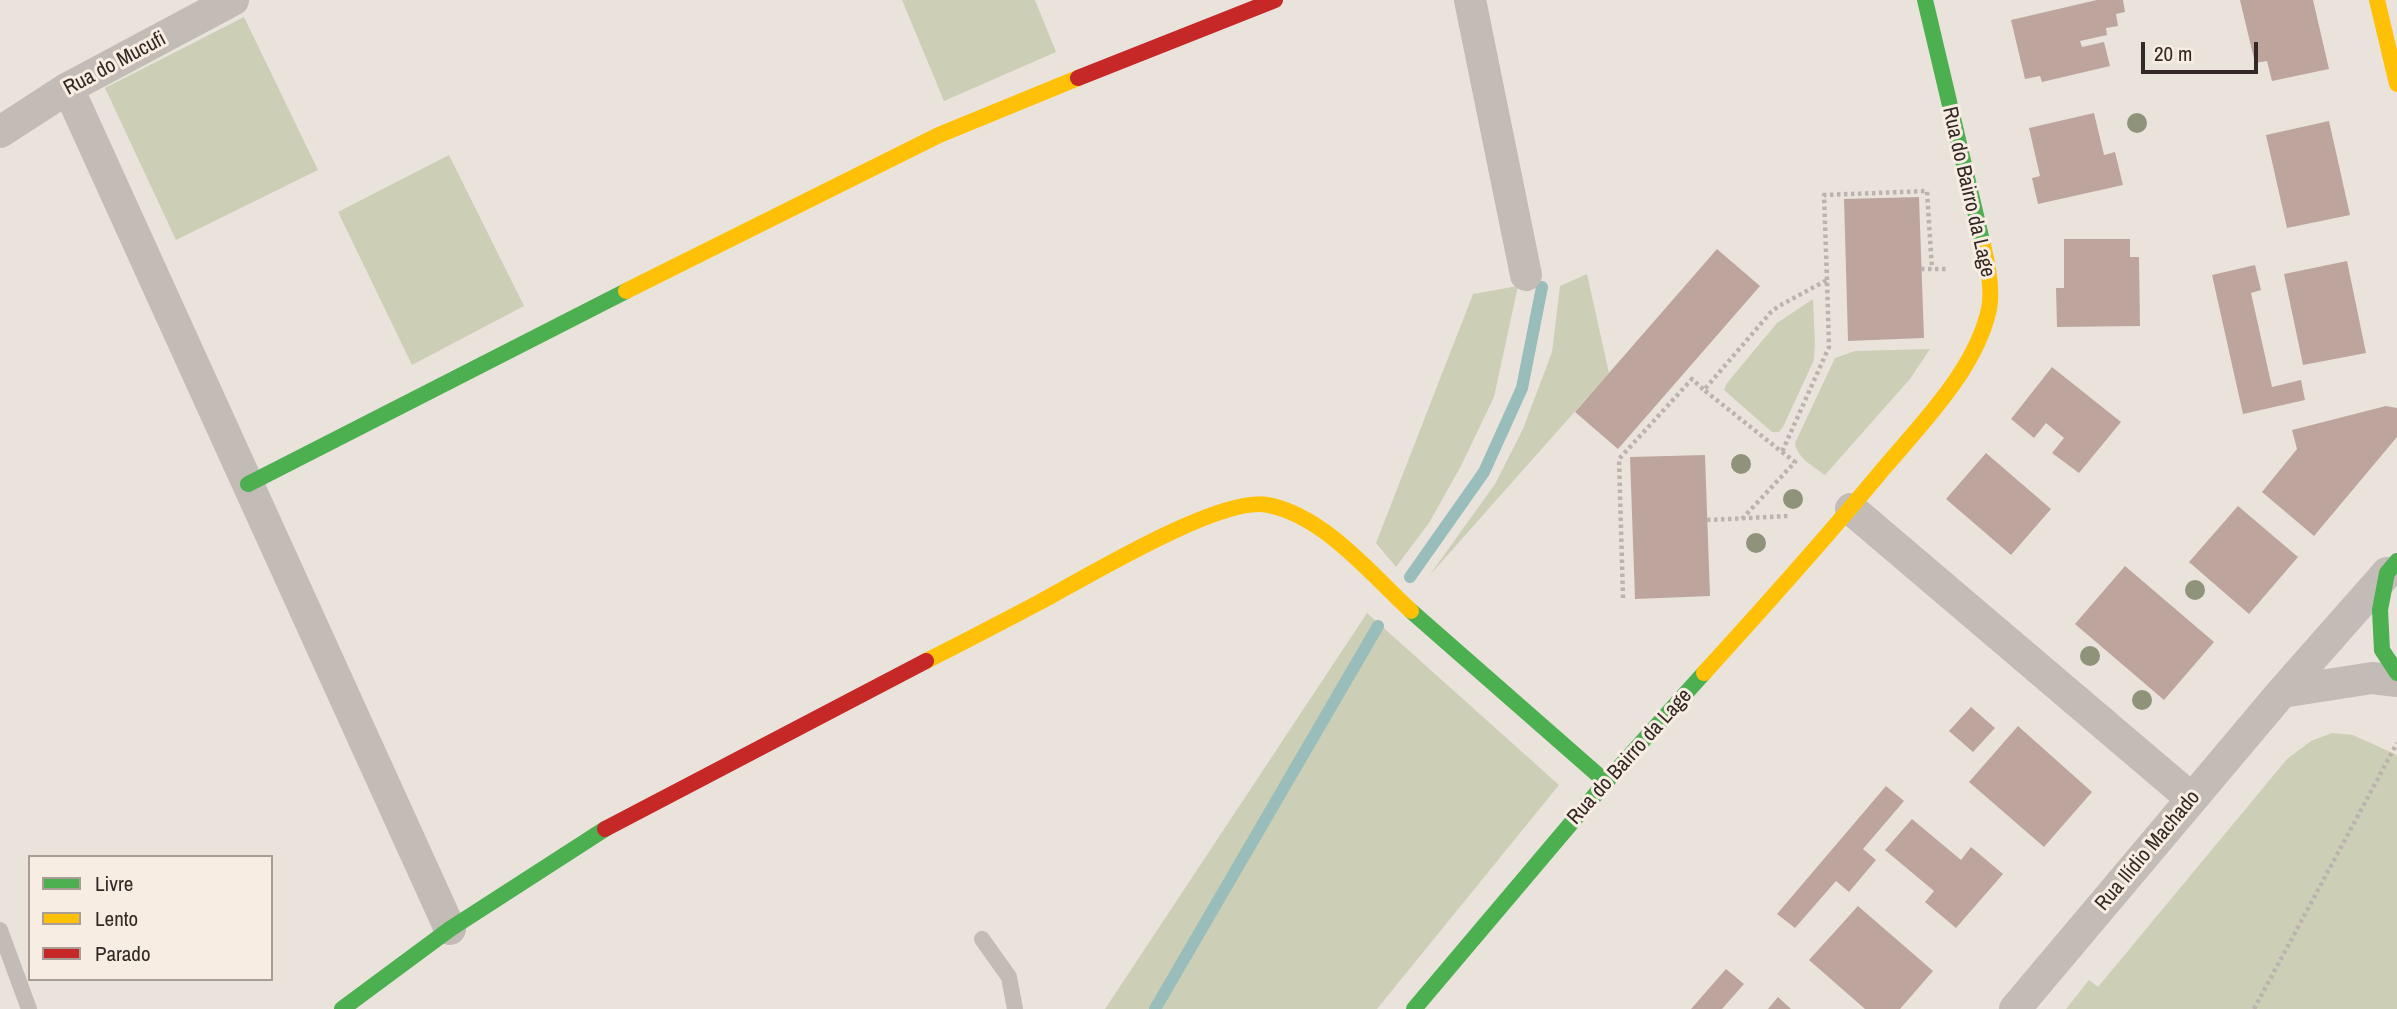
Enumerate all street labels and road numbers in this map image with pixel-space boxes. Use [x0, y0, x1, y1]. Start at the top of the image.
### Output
street label: Rua do Mucufi [60, 27, 170, 101]
street label: Rua do Bairro da Lage [1936, 104, 2000, 280]
street label: Rua do Bairro da Lage [1562, 684, 1698, 830]
street label: Rua Ilídio Machado [2090, 786, 2206, 916]

